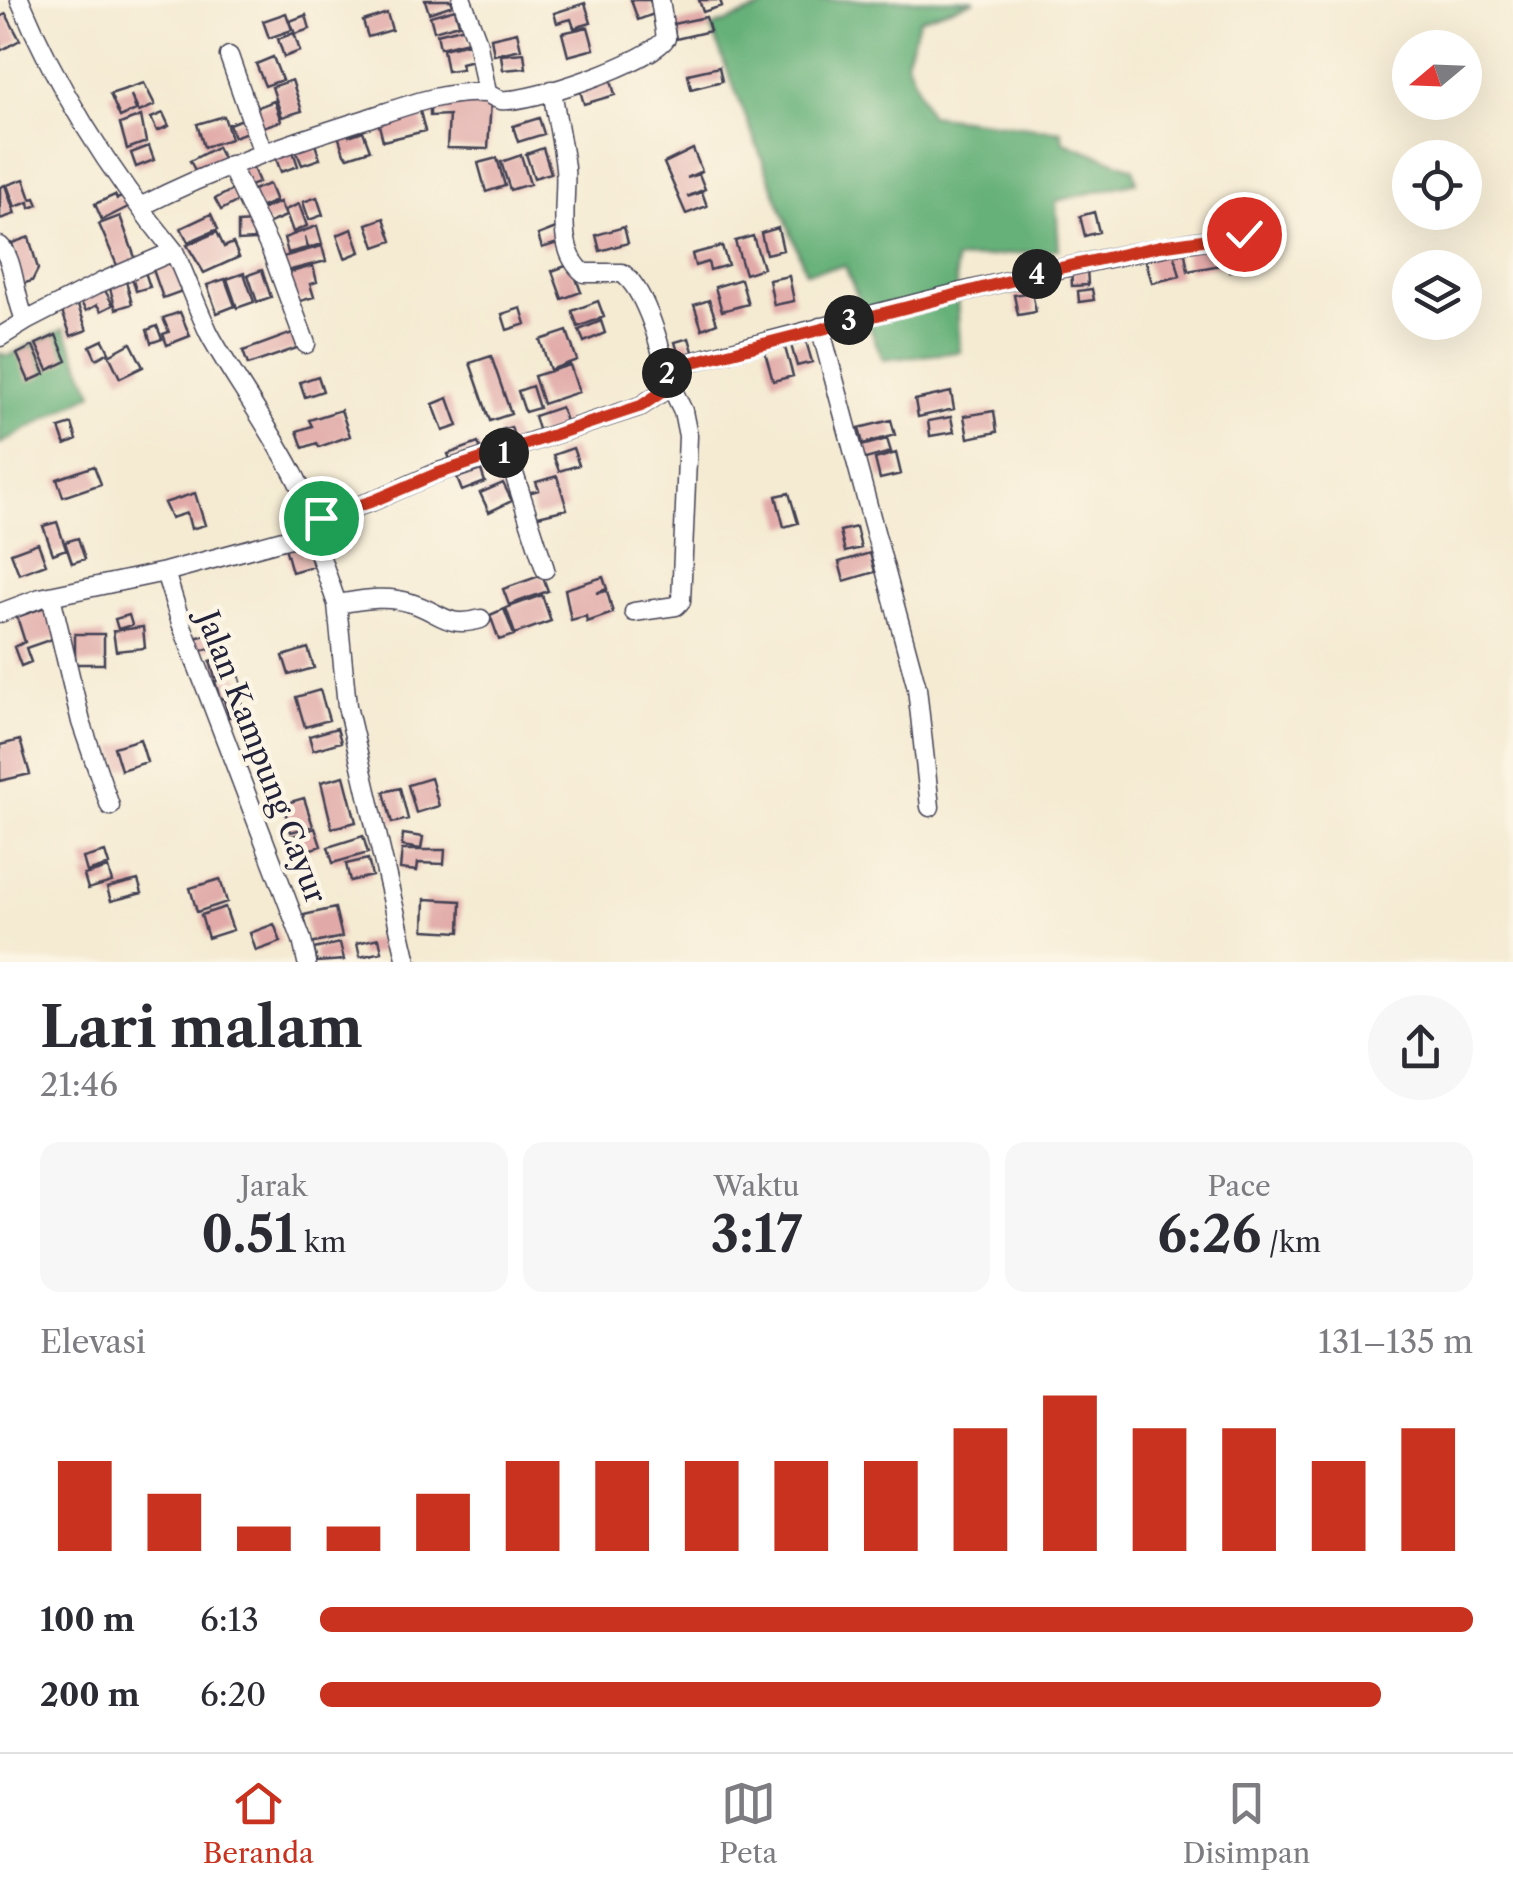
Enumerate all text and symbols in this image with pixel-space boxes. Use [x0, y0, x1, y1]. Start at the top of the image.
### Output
north arrow [1392, 30, 1482, 120]
map controls [1392, 30, 1482, 340]
button: locate [1392, 140, 1482, 230]
pin [1202, 192, 1287, 277]
icon: check [1217, 207, 1272, 262]
pin: 4 [1012, 249, 1062, 299]
button: layers [1392, 250, 1482, 340]
text: 4 [1029, 257, 1045, 291]
pin: 3 [824, 295, 874, 345]
text: 3 [841, 303, 857, 337]
pin: 2 [642, 348, 692, 398]
text: 2 [659, 356, 675, 390]
pin: 1 [479, 428, 529, 478]
text: 1 [498, 436, 510, 470]
pin [279, 476, 364, 561]
icon: arrive [294, 491, 349, 546]
street label: Jalan Kampung Cayur [188, 602, 335, 909]
text: Lari malam [40, 994, 363, 1061]
button: share [1368, 995, 1473, 1100]
text: 21:46 [40, 1065, 118, 1104]
text: Jarak [240, 1169, 307, 1203]
text: Waktu [713, 1169, 800, 1203]
text: Pace [1208, 1169, 1271, 1203]
text: 0.51 [201, 1203, 297, 1265]
text: 3:17 [711, 1203, 802, 1265]
text: 6:26 [1157, 1203, 1261, 1265]
text: km [297, 1225, 346, 1259]
text: /km [1261, 1225, 1321, 1259]
text: Elevasi [40, 1322, 146, 1361]
text: 131–135 m [1318, 1322, 1473, 1361]
text: 100 m [40, 1600, 135, 1639]
text: 6:13 [200, 1600, 259, 1639]
text: 200 m [40, 1675, 140, 1714]
text: 6:20 [200, 1675, 266, 1714]
tab: Beranda [203, 1776, 314, 1870]
tab: Peta [719, 1776, 777, 1870]
tab: Disimpan [1183, 1776, 1310, 1870]

